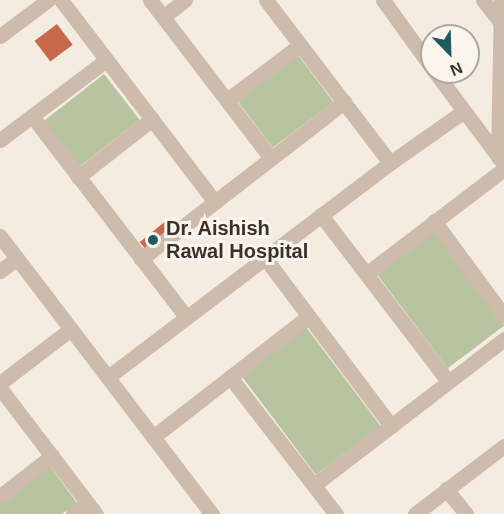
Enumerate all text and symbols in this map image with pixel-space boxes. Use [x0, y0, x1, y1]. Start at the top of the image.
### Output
north arrow [420, 24, 480, 84]
text: N [448, 59, 465, 79]
place label: Dr. Aishish Rawal Hospital [166, 216, 308, 263]
marker: Dr. Aishish Rawal Hospital [144, 231, 162, 249]

